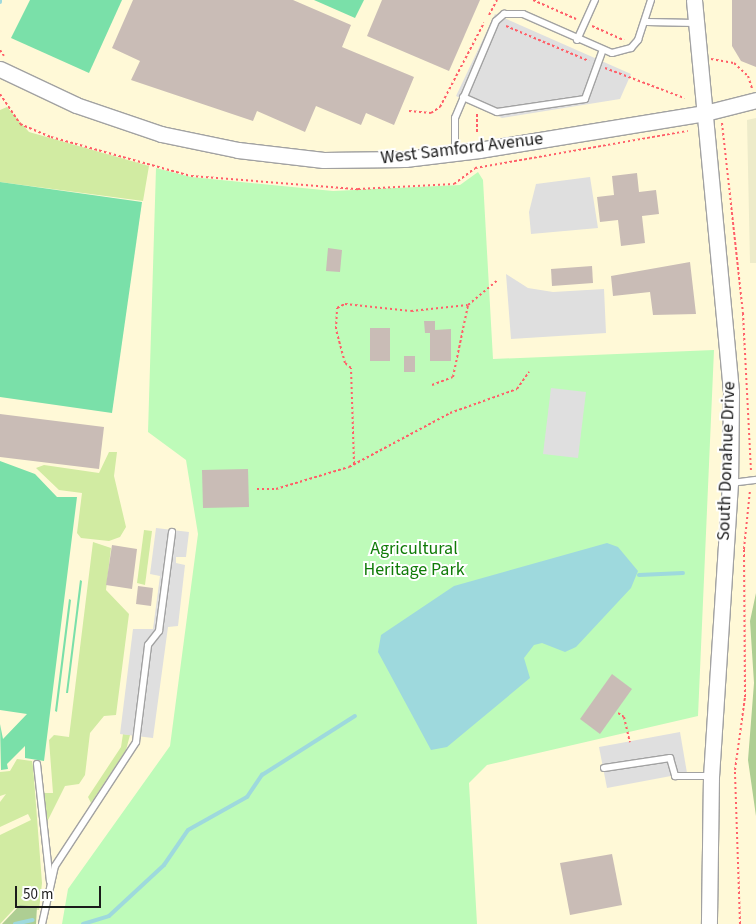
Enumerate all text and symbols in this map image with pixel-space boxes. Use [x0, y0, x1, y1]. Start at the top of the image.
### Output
street label: West Samford Avenue [380, 128, 544, 170]
street label: South Donahue Drive [713, 381, 741, 541]
park label: Agricultural Heritage Park [363, 539, 465, 582]
scale bar [18, 876, 104, 908]
text: 50 m [23, 884, 53, 905]

